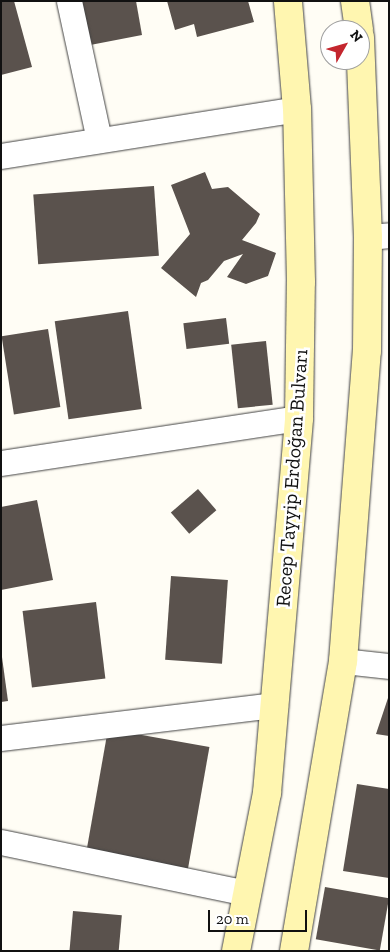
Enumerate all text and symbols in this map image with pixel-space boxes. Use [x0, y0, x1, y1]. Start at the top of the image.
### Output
north arrow [320, 20, 370, 70]
text: N [346, 27, 366, 45]
street label: Recep Tayyip Erdoğan Bulvarı [271, 348, 313, 608]
scale bar [210, 900, 309, 932]
text: 20 m [216, 910, 249, 928]

